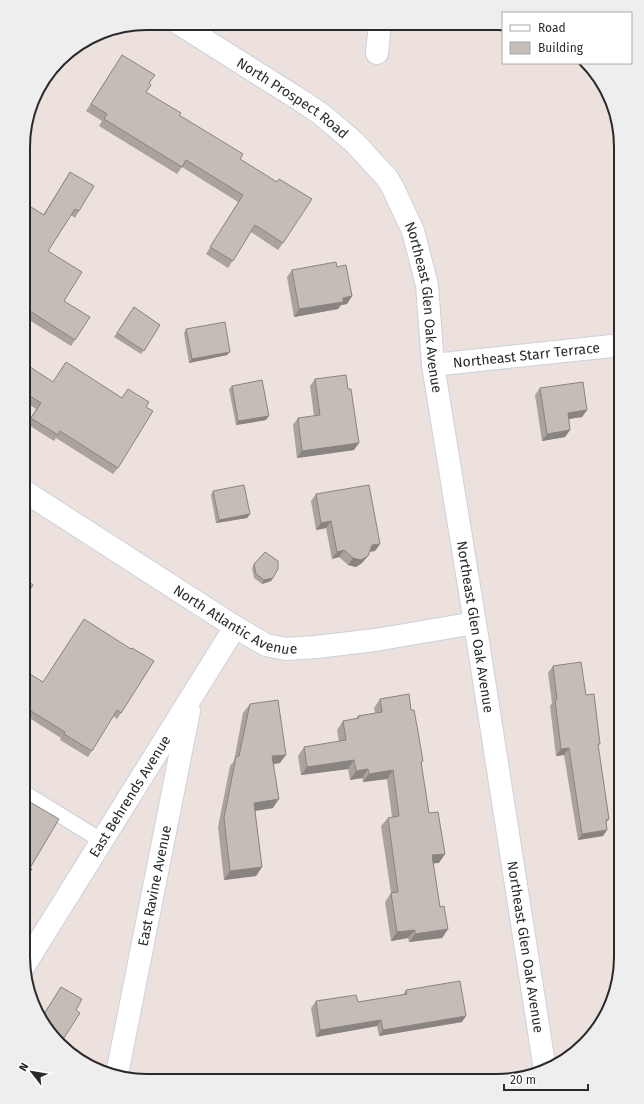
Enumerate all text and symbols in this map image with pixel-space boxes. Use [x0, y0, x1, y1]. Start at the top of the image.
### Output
legend [502, 12, 632, 64]
text: Road [538, 21, 566, 35]
text: Building [538, 41, 584, 55]
street label: North Prospect Road [234, 54, 352, 142]
street label: Northeast Glen Oak Avenue [401, 219, 446, 394]
street label: Northeast Starr Terrace [452, 339, 601, 371]
street label: Northeast Glen Oak Avenue [453, 540, 497, 714]
street label: North Atlantic Avenue [170, 581, 298, 658]
street label: East Behrends Avenue [85, 732, 174, 860]
street label: East Ravine Avenue [134, 824, 175, 948]
street label: Northeast Glen Oak Avenue [504, 860, 548, 1034]
north arrow [12, 1052, 52, 1092]
text: N [16, 1061, 31, 1074]
scale bar [504, 1066, 588, 1092]
text: 20 m [510, 1073, 536, 1087]

